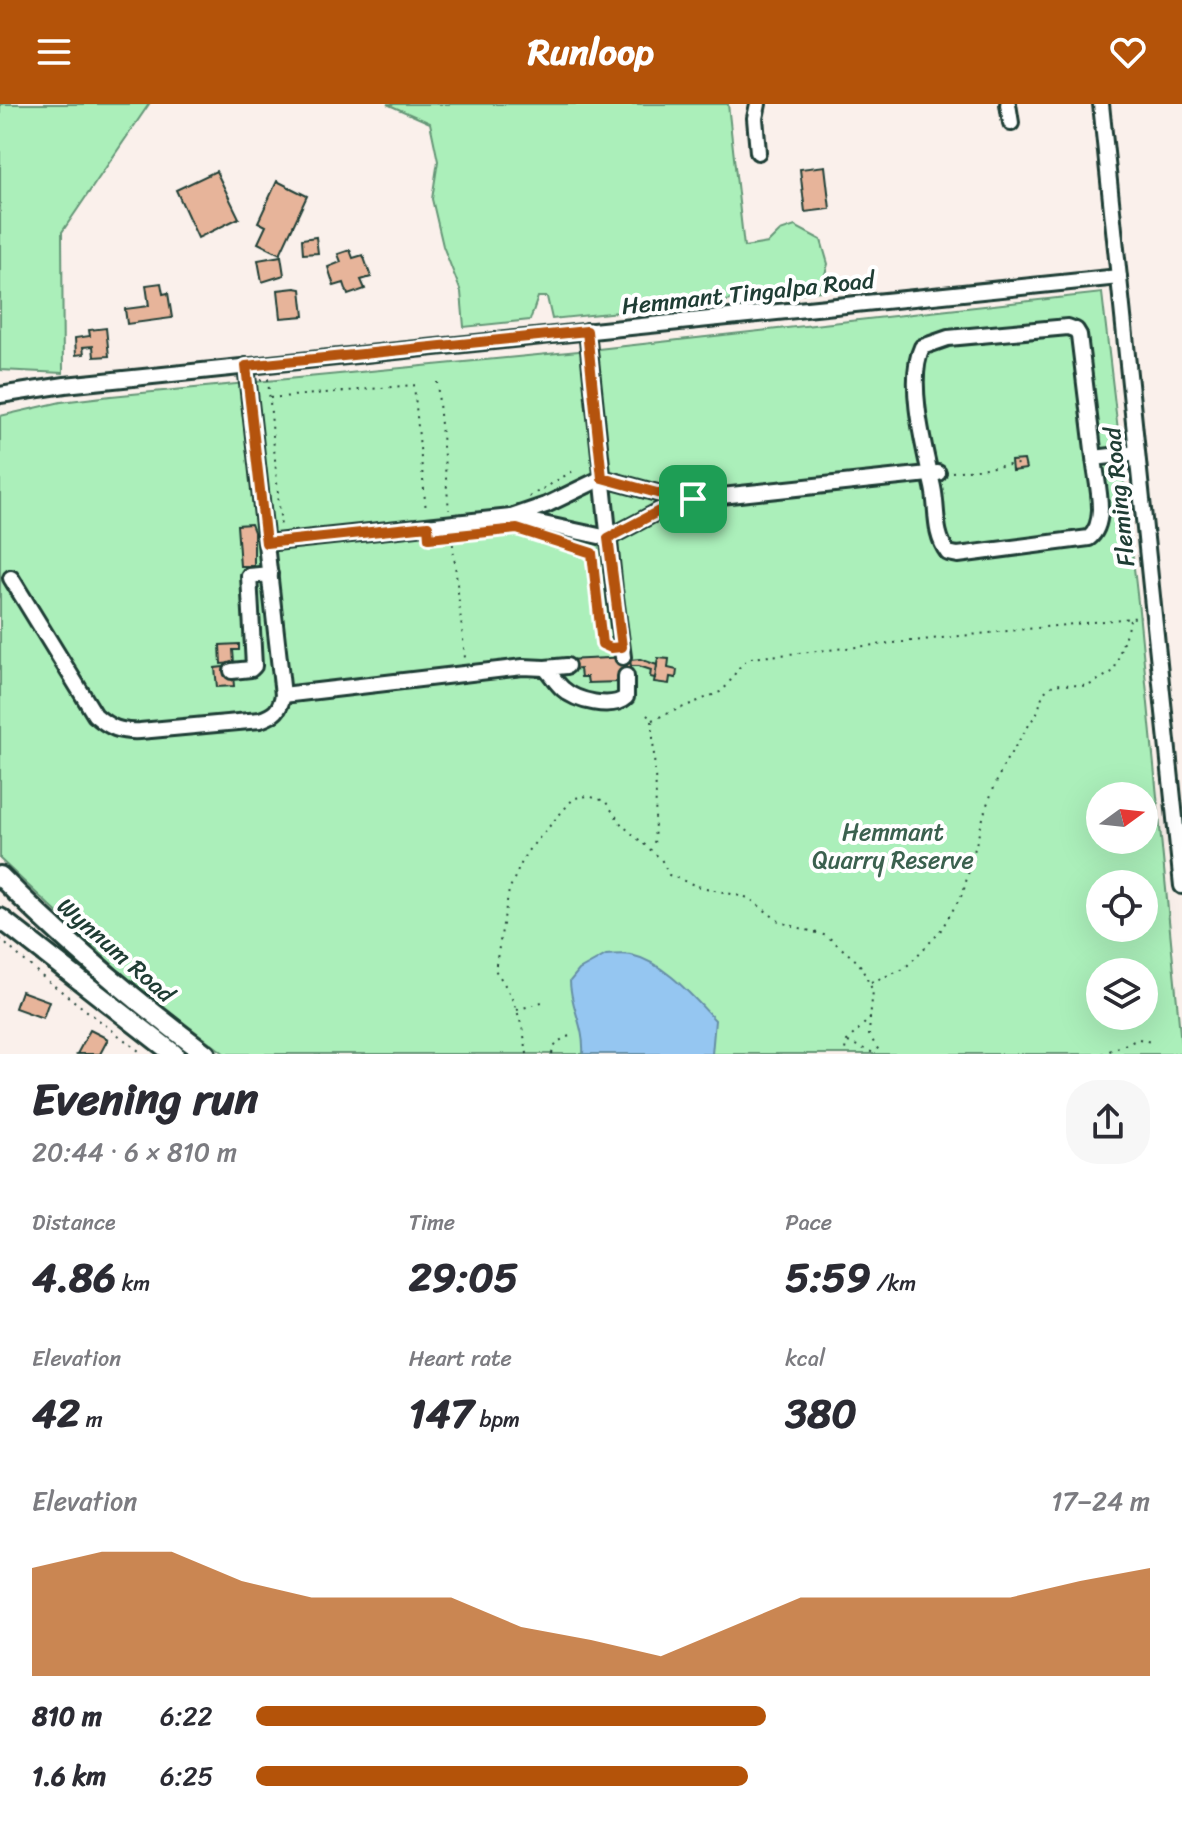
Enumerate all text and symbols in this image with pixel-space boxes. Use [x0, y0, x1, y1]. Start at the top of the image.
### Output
text: Runloop [528, 20, 654, 84]
icon: menu [32, 30, 76, 74]
icon: heart [1106, 30, 1150, 74]
street label: Hemmant Tingalpa Road [619, 259, 878, 327]
street label: Fleming Road [1091, 424, 1147, 569]
pin [659, 465, 727, 533]
icon: arrive [671, 477, 715, 521]
north arrow [1086, 782, 1158, 854]
map controls [1086, 782, 1158, 1030]
park label: Hemmant Quarry Reserve [812, 811, 974, 881]
button: locate [1086, 870, 1158, 942]
street label: Wynnum Road [47, 886, 186, 1015]
button: layers [1086, 958, 1158, 1030]
text: Evening run [32, 1060, 258, 1138]
button: share [1066, 1080, 1150, 1164]
text: 20:44 · 6 × 810 m [32, 1129, 237, 1175]
text: Distance [32, 1203, 116, 1242]
text: Time [409, 1203, 455, 1242]
text: Pace [785, 1203, 832, 1242]
text: 4.86 [32, 1242, 116, 1313]
text: 29:05 [409, 1242, 518, 1313]
text: 5:59 [785, 1242, 871, 1313]
text: km [116, 1264, 150, 1303]
text: /km [871, 1264, 916, 1303]
text: Elevation [32, 1339, 121, 1378]
text: Heart rate [409, 1339, 512, 1378]
text: kcal [785, 1339, 825, 1378]
text: 42 [32, 1378, 80, 1449]
text: 147 [409, 1378, 474, 1449]
text: 380 [785, 1378, 857, 1449]
text: m [80, 1400, 103, 1439]
text: bpm [474, 1400, 520, 1439]
text: Elevation [32, 1478, 137, 1524]
text: 17–24 m [1051, 1478, 1150, 1524]
text: 810 m [32, 1693, 102, 1739]
text: 6:22 [160, 1693, 213, 1739]
text: 1.6 km [32, 1753, 106, 1799]
text: 6:25 [160, 1753, 214, 1799]

